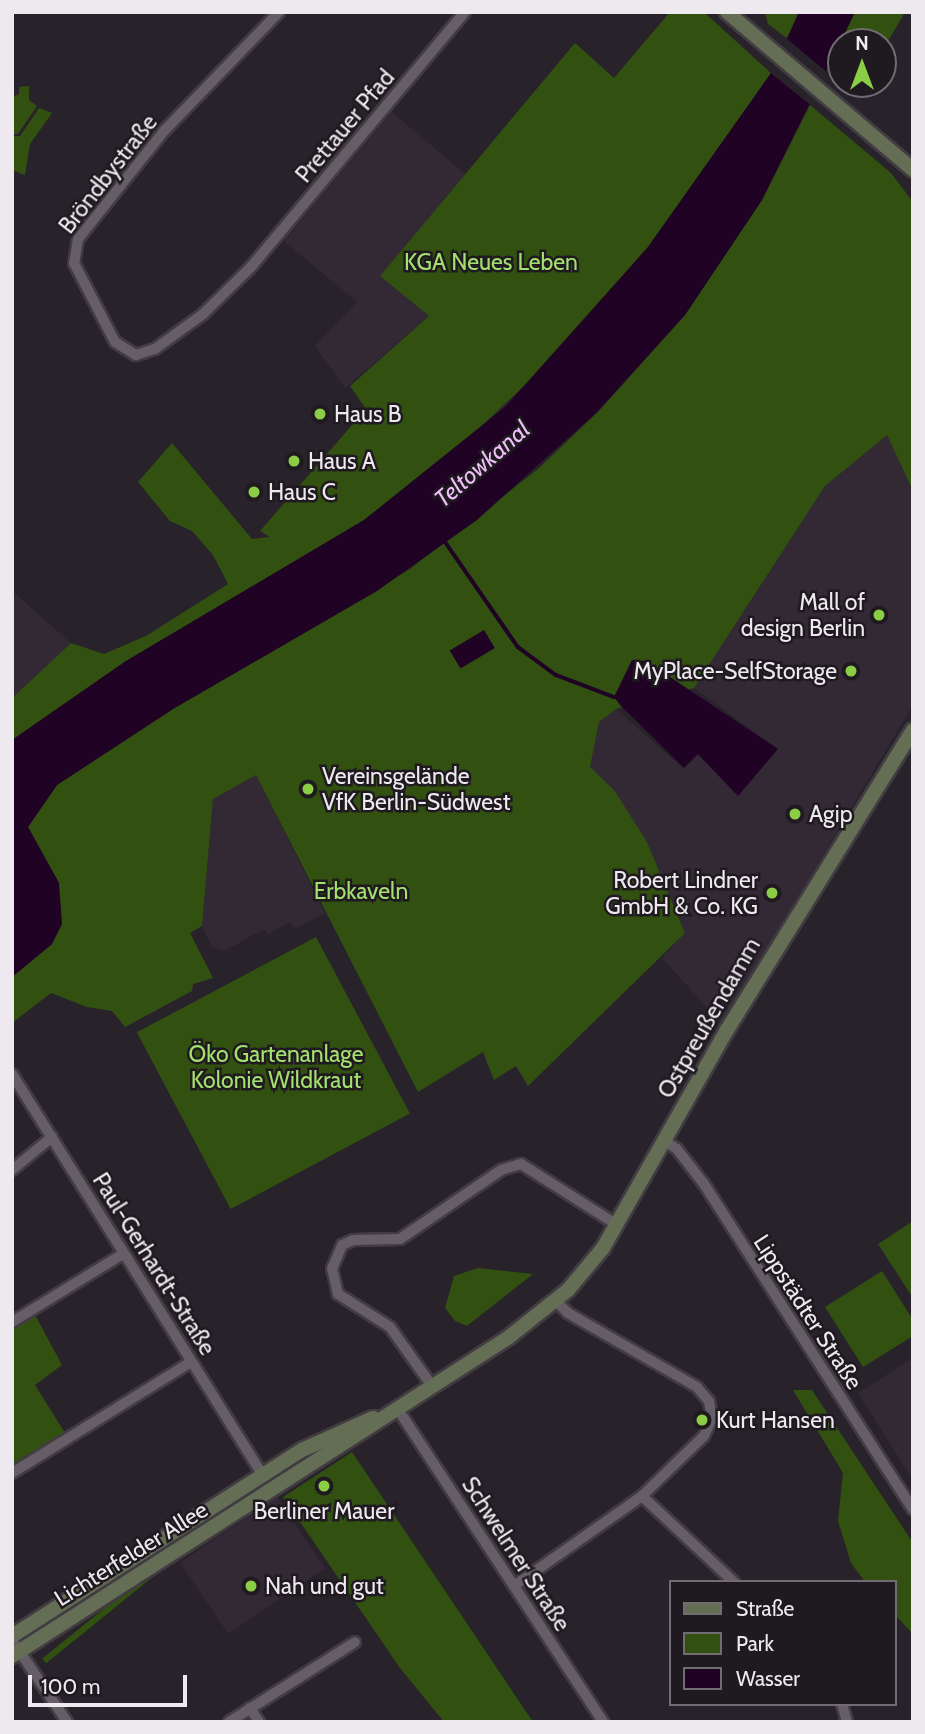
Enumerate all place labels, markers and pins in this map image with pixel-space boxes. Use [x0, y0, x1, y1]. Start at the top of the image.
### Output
place label: Haus B [334, 400, 402, 428]
marker: Haus B [312, 406, 328, 422]
place label: Haus A [308, 447, 376, 475]
marker: Haus A [286, 453, 302, 469]
place label: Haus C [268, 478, 336, 506]
marker: Haus C [246, 484, 262, 500]
place label: Mall of design Berlin [741, 588, 865, 642]
marker: Mall of design Berlin [871, 607, 887, 623]
place label: MyPlace-SelfStorage [633, 657, 837, 685]
marker: MyPlace-SelfStorage [843, 663, 859, 679]
place label: Vereinsgelände VfK Berlin-Südwest [322, 762, 510, 816]
marker: Vereinsgelände VfK Berlin-Südwest [300, 781, 316, 797]
place label: Agip [809, 800, 853, 828]
marker: Agip [787, 806, 803, 822]
place label: Robert Lindner GmbH & Co. KG [605, 866, 758, 920]
marker: Robert Lindner GmbH & Co. KG [764, 885, 780, 901]
place label: Kurt Hansen [716, 1406, 835, 1434]
marker: Kurt Hansen [694, 1412, 710, 1428]
marker: Berliner Mauer [316, 1478, 332, 1494]
place label: Berliner Mauer [254, 1497, 394, 1525]
place label: Nah und gut [265, 1572, 384, 1600]
marker: Nah und gut [243, 1578, 259, 1594]

